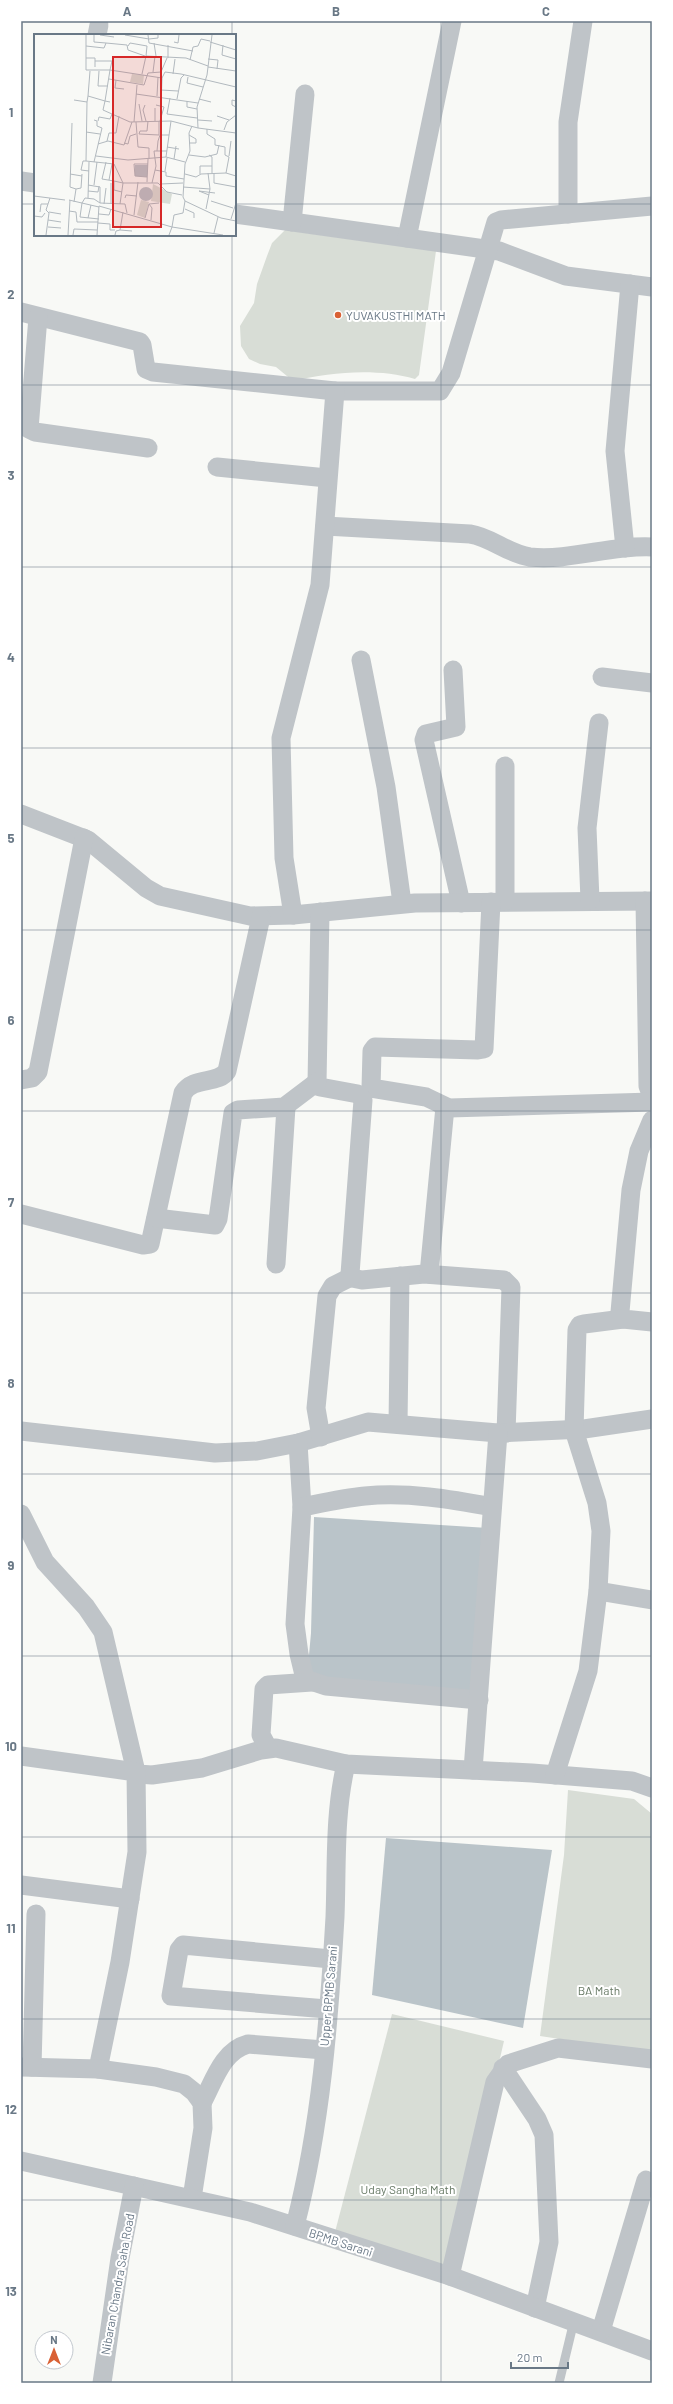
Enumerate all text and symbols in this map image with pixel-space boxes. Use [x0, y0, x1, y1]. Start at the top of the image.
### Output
text: A [123, 3, 132, 19]
text: B [332, 3, 340, 19]
text: C [542, 3, 550, 19]
inset map [34, 34, 236, 236]
text: 1 [9, 104, 13, 120]
text: 2 [7, 286, 15, 302]
place label: YUVAKUSTHI MATH [346, 308, 446, 322]
marker: YUVAKUSTHI MATH [333, 310, 343, 320]
text: 3 [7, 467, 15, 483]
text: 4 [7, 649, 15, 665]
text: 5 [7, 830, 15, 846]
text: 6 [8, 1012, 15, 1028]
text: 7 [8, 1194, 15, 1210]
text: 8 [7, 1375, 15, 1391]
text: 9 [8, 1557, 15, 1573]
text: 10 [5, 1738, 17, 1754]
text: 11 [6, 1920, 16, 1936]
street label: Upper BPMB Sarani [317, 1945, 339, 2047]
park label: BA Math [578, 1983, 620, 1997]
text: 12 [5, 2101, 17, 2117]
park label: Uday Sangha Math [361, 2182, 455, 2196]
street label: Nibaran Chandra Saha Road [98, 2212, 136, 2356]
street label: BPMB Sarani [307, 2225, 375, 2259]
text: 13 [5, 2283, 17, 2299]
north arrow [34, 2330, 74, 2370]
text: N [50, 2333, 58, 2346]
scale bar [511, 2344, 568, 2370]
text: 20 m [517, 2350, 543, 2364]

